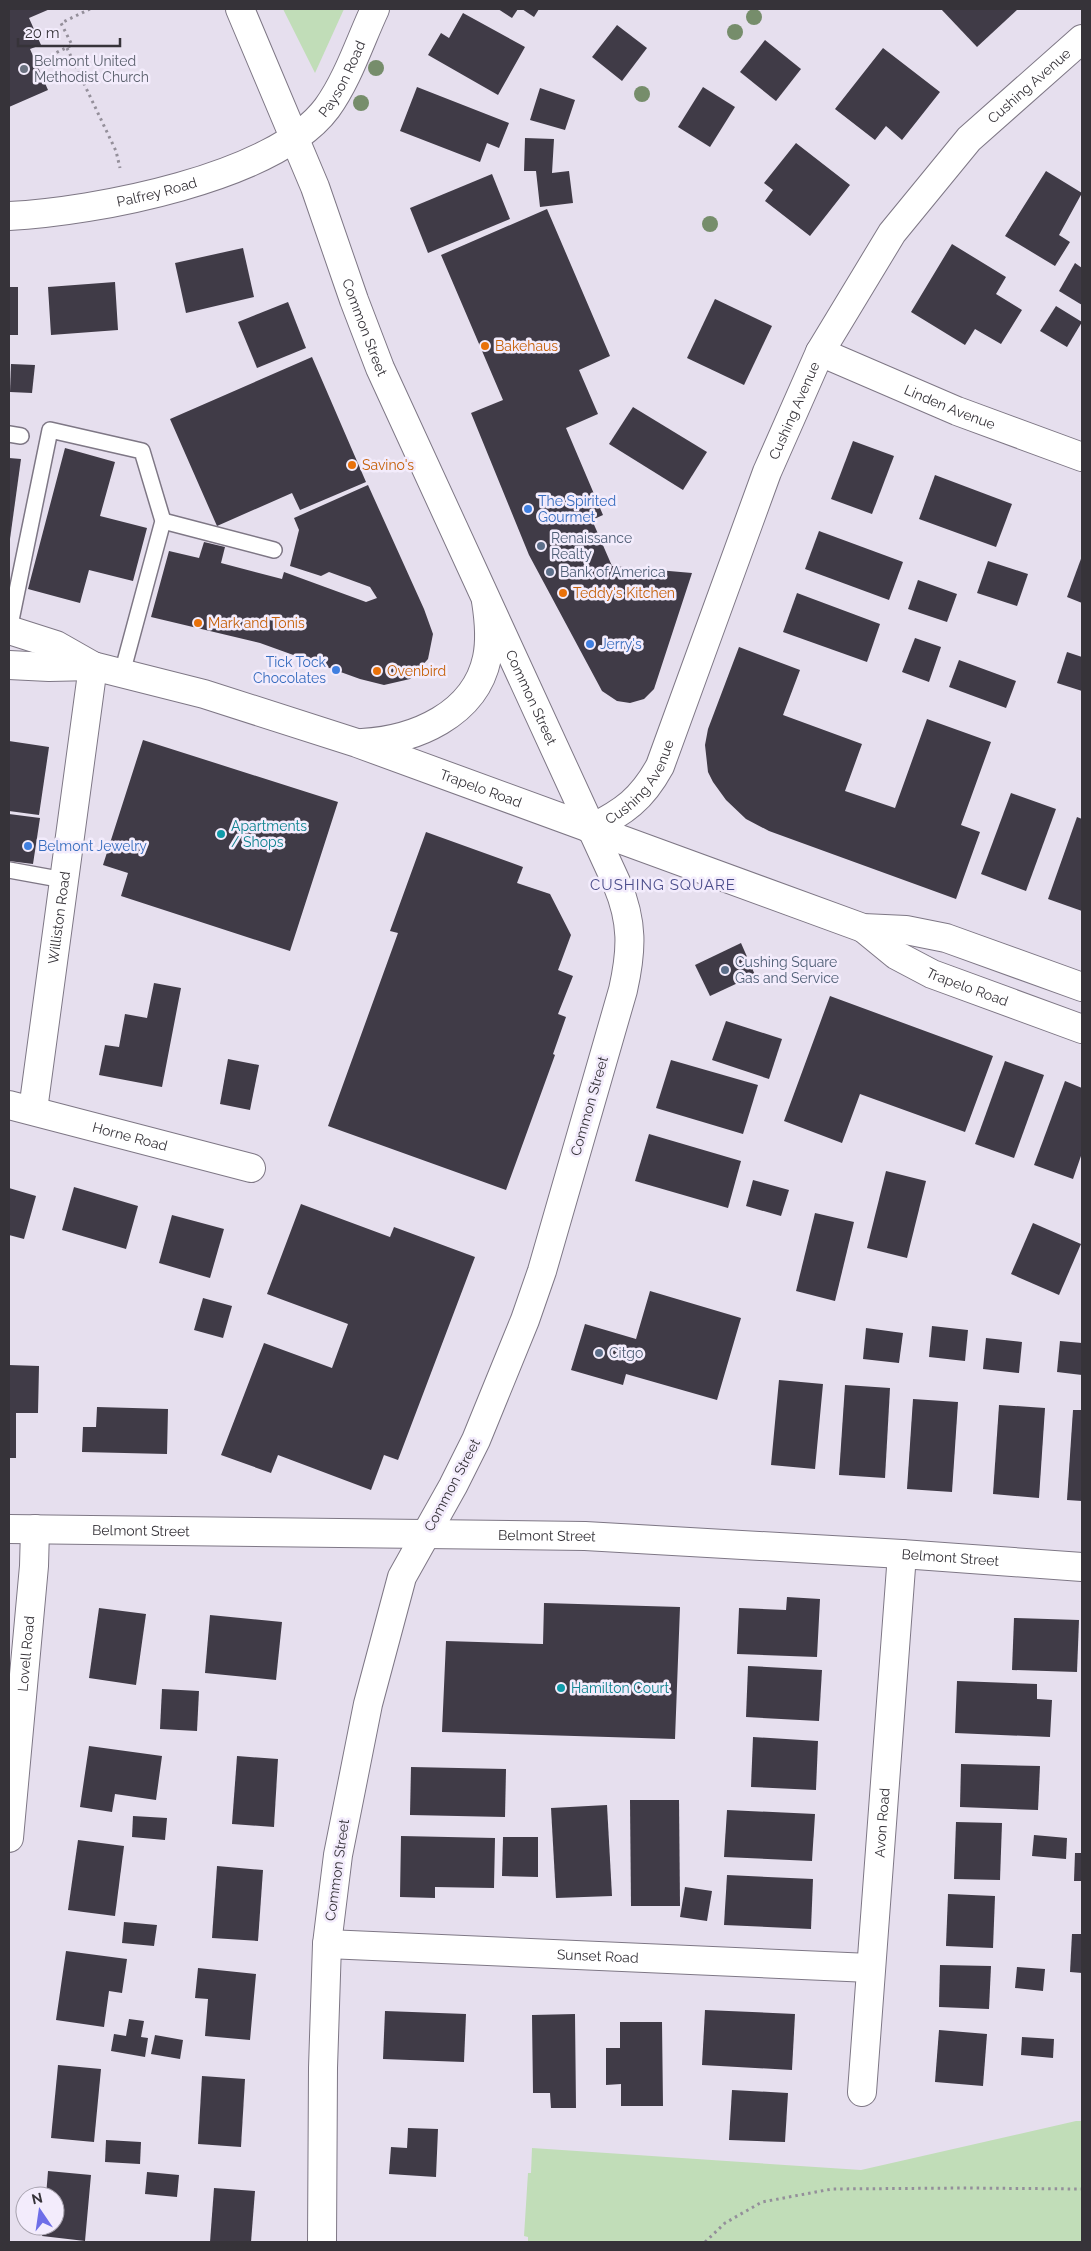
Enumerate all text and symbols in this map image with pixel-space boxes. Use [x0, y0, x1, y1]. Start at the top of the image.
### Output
scale bar [18, 15, 120, 47]
text: 20 m [25, 24, 60, 42]
street label: Payson Road [315, 38, 368, 120]
street label: Cushing Avenue [984, 45, 1074, 127]
place label: Belmont United Methodist Church [34, 53, 149, 85]
marker: Belmont United Methodist Church [18, 63, 30, 75]
street label: Palfrey Road [115, 174, 199, 210]
street label: Common Street [339, 277, 391, 379]
place label: Bakehaus [495, 338, 558, 354]
marker: Bakehaus [479, 340, 491, 352]
street label: Cushing Avenue [766, 359, 823, 462]
street label: Linden Avenue [902, 381, 998, 432]
place label: Savino's [362, 457, 414, 473]
marker: Savino's [346, 459, 358, 471]
place label: The Spirited Gourmet [538, 493, 616, 525]
marker: The Spirited Gourmet [522, 503, 534, 515]
place label: Renaissance Realty [551, 530, 632, 562]
marker: Renaissance Realty [535, 540, 547, 552]
place label: Bank of America [560, 564, 666, 580]
marker: Bank of America [544, 566, 556, 578]
place label: Teddy's Kitchen [573, 585, 675, 601]
marker: Teddy's Kitchen [557, 587, 569, 599]
place label: Mark and Tonis [208, 615, 305, 631]
marker: Mark and Tonis [192, 617, 204, 629]
place label: Jerry's [600, 636, 642, 652]
marker: Jerry's [584, 638, 596, 650]
street label: Common Street [503, 647, 560, 748]
place label: Tick Tock Chocolates [253, 654, 327, 686]
place label: Ovenbird [387, 663, 446, 679]
marker: Tick Tock Chocolates [330, 664, 342, 676]
marker: Ovenbird [371, 665, 383, 677]
street label: Cushing Avenue [602, 737, 677, 827]
street label: Trapelo Road [438, 766, 524, 811]
place label: Apartments / Shops [231, 818, 307, 850]
marker: Apartments / Shops [215, 828, 227, 840]
place label: Belmont Jewelry [38, 838, 147, 854]
marker: Belmont Jewelry [22, 840, 34, 852]
street label: Williston Road [45, 870, 73, 965]
district label: CUSHING SQUARE [590, 876, 736, 894]
place label: Cushing Square Gas and Service [735, 954, 839, 986]
marker: Cushing Square Gas and Service [719, 964, 731, 976]
street label: Trapelo Road [924, 964, 1011, 1009]
street label: Common Street [567, 1054, 611, 1157]
street label: Horne Road [91, 1119, 169, 1154]
place label: Citgo [609, 1345, 643, 1361]
marker: Citgo [593, 1347, 605, 1359]
street label: Common Street [421, 1436, 483, 1534]
street label: Belmont Street [92, 1522, 190, 1539]
street label: Belmont Street [498, 1527, 597, 1545]
street label: Belmont Street [901, 1546, 1000, 1569]
street label: Lovell Road [14, 1615, 37, 1692]
place label: Hamilton Court [571, 1680, 669, 1696]
marker: Hamilton Court [555, 1682, 567, 1694]
street label: Avon Road [871, 1787, 893, 1858]
street label: Common Street [322, 1818, 352, 1922]
street label: Sunset Road [557, 1946, 639, 1966]
north arrow [15, 2186, 65, 2236]
text: N [30, 2189, 44, 2207]

